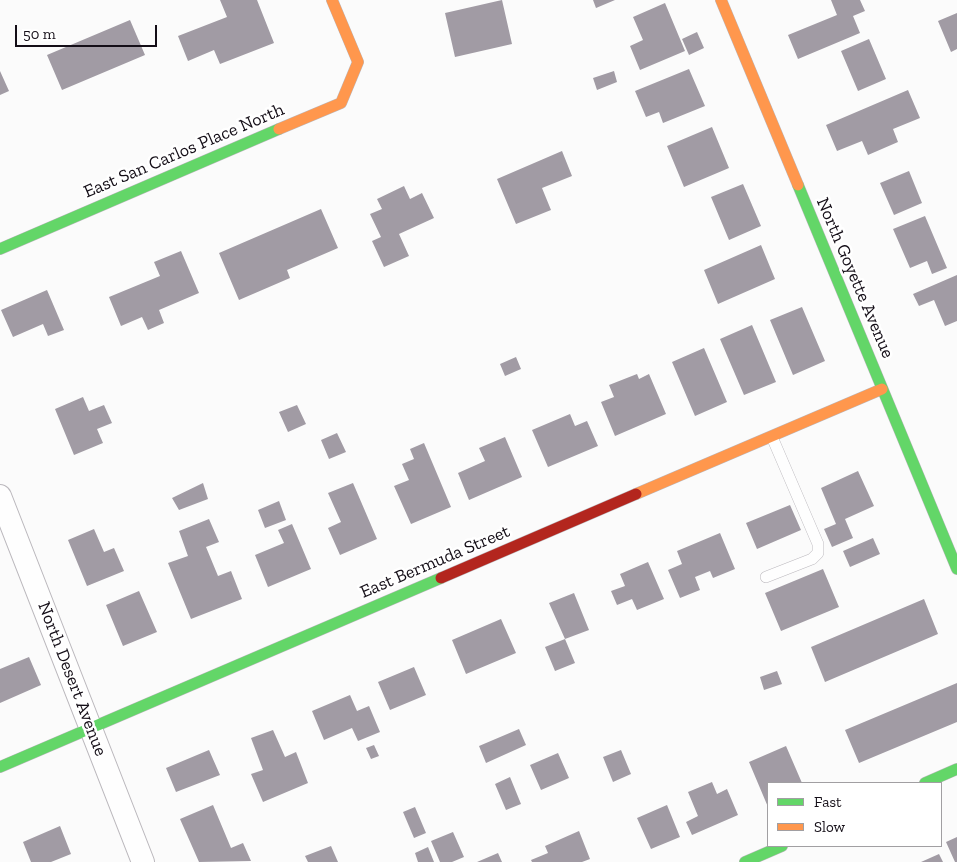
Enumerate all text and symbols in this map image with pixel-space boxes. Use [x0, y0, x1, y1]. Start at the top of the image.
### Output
scale bar [18, 15, 160, 47]
text: 50 m [23, 25, 56, 43]
street label: East San Carlos Place North [81, 99, 287, 203]
street label: North Goyette Avenue [811, 194, 899, 362]
street label: East Bermuda Street [357, 521, 513, 603]
street label: North Desert Avenue [33, 599, 111, 759]
legend [767, 782, 942, 847]
text: Fast [814, 793, 842, 811]
text: Slow [814, 818, 845, 836]

